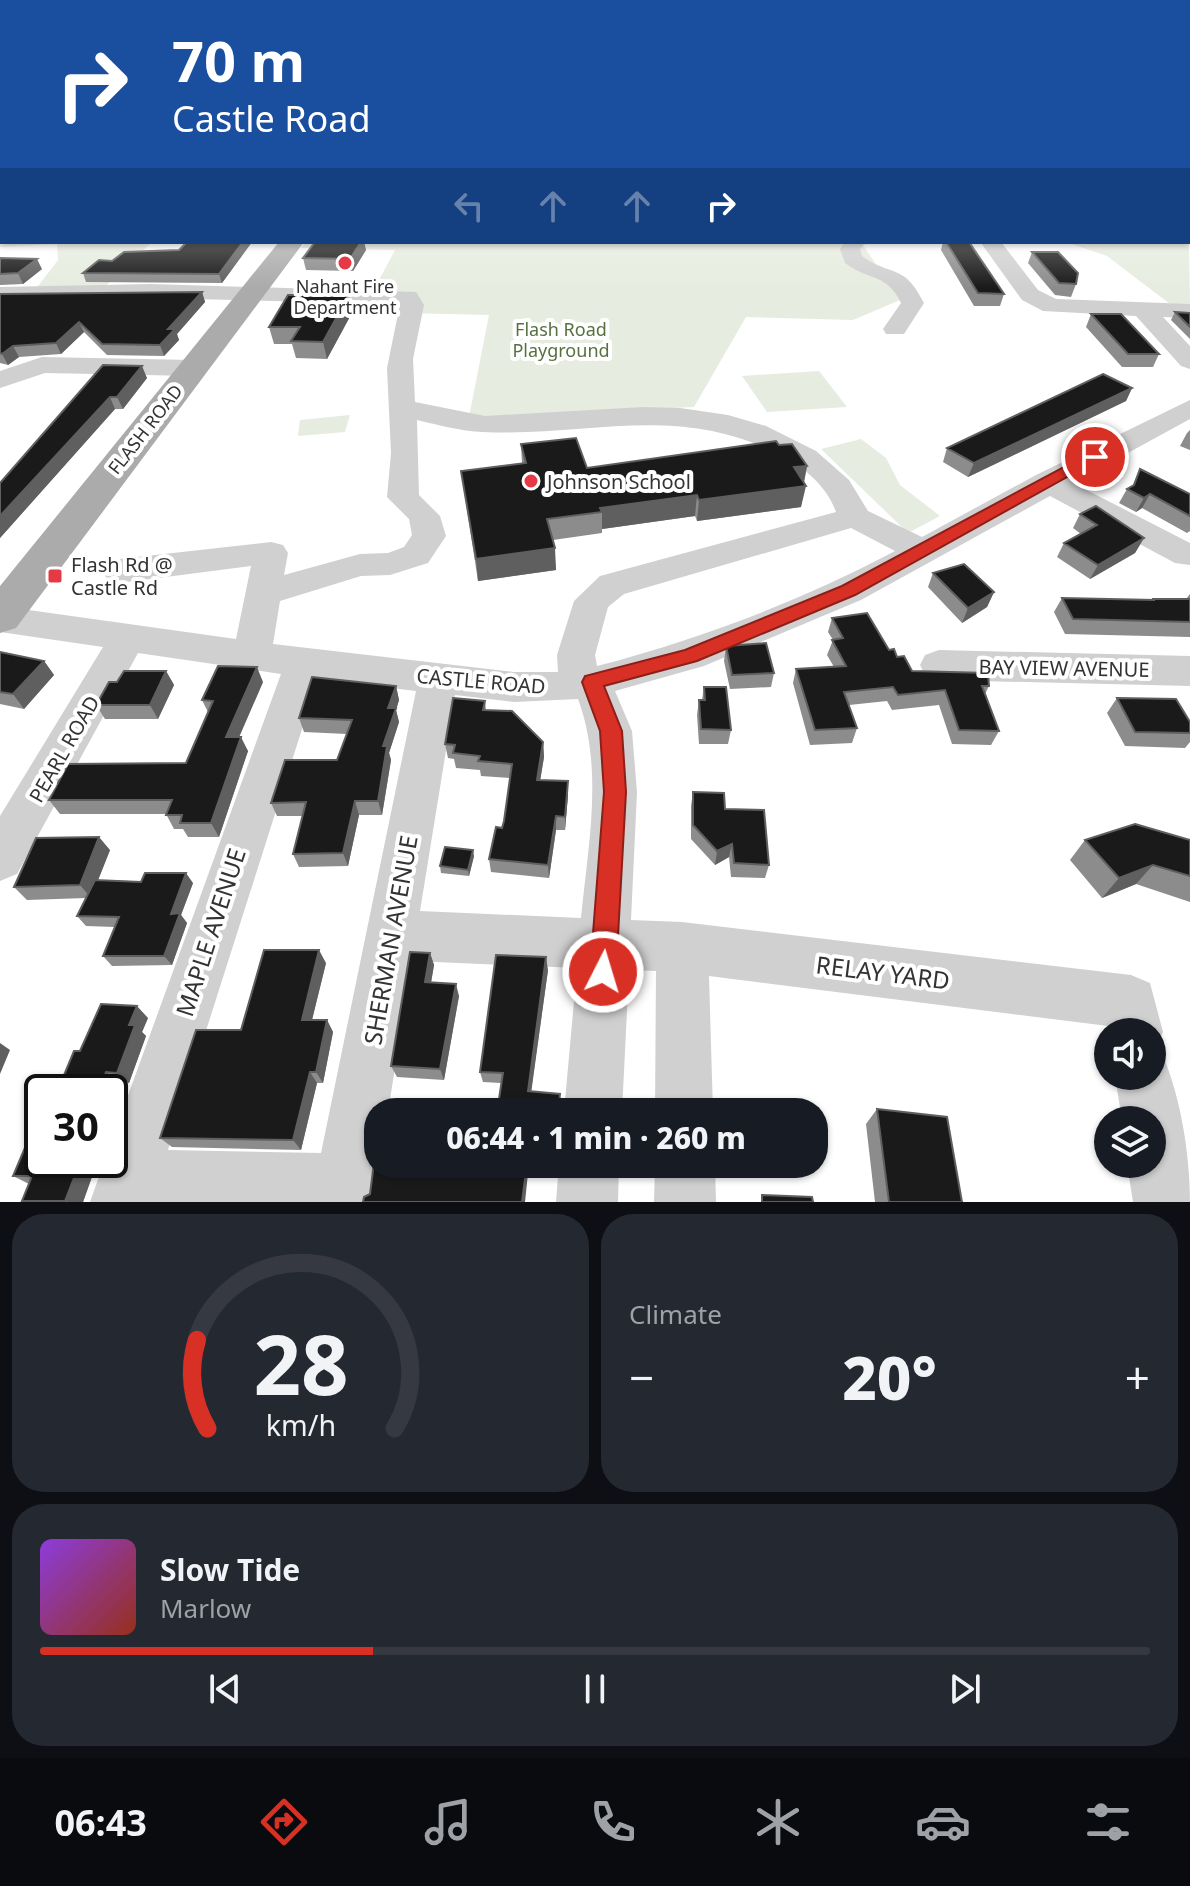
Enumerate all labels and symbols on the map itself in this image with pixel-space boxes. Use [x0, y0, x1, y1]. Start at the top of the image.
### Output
marker: Nahant Fire Department [336, 254, 354, 272]
place label: Nahant Fire Department [294, 274, 397, 319]
park label: Flash Road Playground [512, 317, 610, 362]
street label: FLASH ROAD [102, 379, 188, 479]
pin [1061, 423, 1129, 491]
place label: Johnson School [545, 468, 691, 495]
marker: Johnson School [522, 472, 540, 490]
place label: Flash Rd @ Castle Rd [71, 551, 173, 601]
marker: Flash Rd @ Castle Rd [46, 567, 64, 585]
street label: BAY VIEW AVENUE [978, 653, 1150, 683]
street label: CASTLE ROAD [415, 662, 547, 700]
street label: PEARL ROAD [23, 691, 105, 807]
street label: SHERMAN AVENUE [355, 833, 425, 1047]
street label: MAPLE AVENUE [167, 844, 253, 1020]
position arrow [561, 930, 645, 1014]
street label: RELAY YARD [814, 947, 952, 997]
speed limit sign: 30 [24, 1074, 128, 1178]

